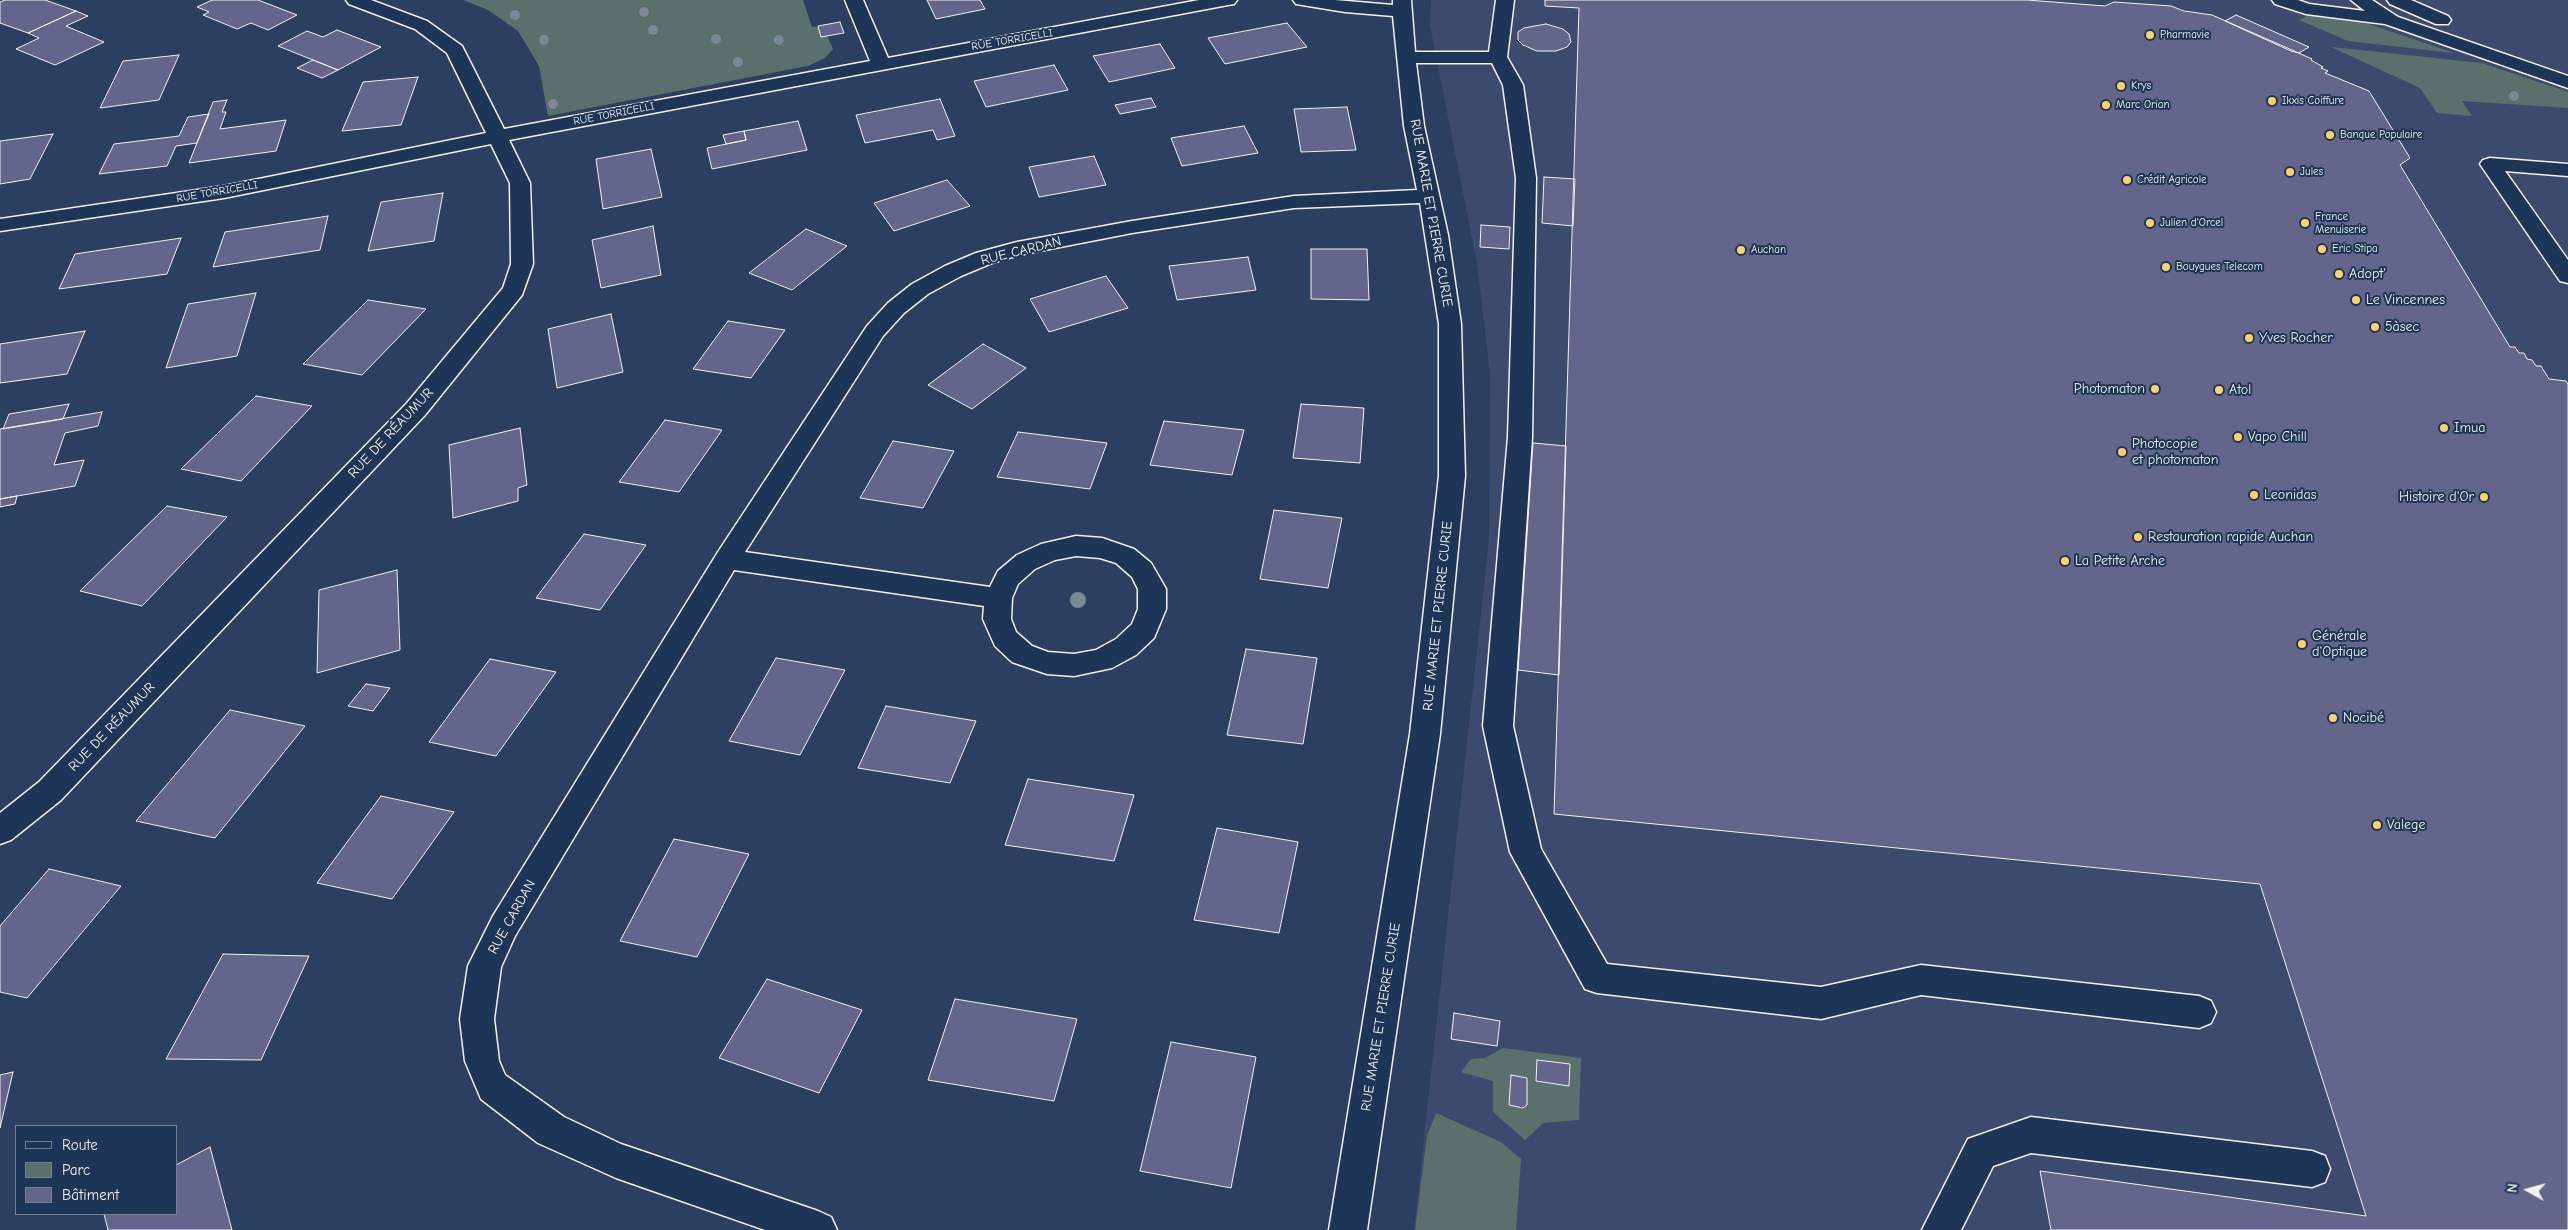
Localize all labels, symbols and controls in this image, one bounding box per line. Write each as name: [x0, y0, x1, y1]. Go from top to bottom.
street label: RUE TORRICELLI: [970, 26, 1054, 54]
place label: Pharmavie: [2160, 28, 2209, 42]
marker: Pharmavie: [2144, 29, 2156, 41]
place label: Krys: [2131, 79, 2151, 93]
marker: Krys: [2115, 80, 2127, 92]
place label: Ikxis Coiffure: [2282, 94, 2344, 108]
marker: Ikxis Coiffure: [2266, 95, 2278, 107]
place label: Marc Orian: [2116, 98, 2170, 112]
marker: Marc Orian: [2100, 99, 2112, 111]
street label: RUE TORRICELLI: [572, 100, 656, 128]
street label: RUE MARIE ET PIERRE CURIE: [1406, 118, 1456, 308]
place label: Banque Populaire: [2340, 128, 2422, 142]
marker: Banque Populaire: [2324, 129, 2336, 141]
place label: Jules: [2300, 165, 2323, 179]
marker: Jules: [2284, 166, 2296, 178]
place label: Crédit Agricole: [2137, 173, 2207, 187]
marker: Crédit Agricole: [2121, 174, 2133, 186]
street label: RUE TORRICELLI: [175, 178, 259, 206]
place label: France Menuiserie: [2315, 210, 2366, 236]
place label: Julien d'Orcel: [2160, 216, 2223, 230]
marker: Julien d'Orcel: [2144, 217, 2156, 229]
marker: France Menuiserie: [2299, 217, 2311, 229]
street label: RUE CARDAN: [979, 233, 1063, 269]
place label: Eric Stipa: [2332, 242, 2378, 256]
place label: Auchan: [1751, 243, 1786, 257]
marker: Eric Stipa: [2316, 243, 2328, 255]
marker: Auchan: [1735, 244, 1747, 256]
place label: Bouygues Telecom: [2176, 260, 2263, 274]
marker: Bouygues Telecom: [2160, 261, 2172, 273]
place label: Adopt': [2349, 266, 2386, 282]
marker: Adopt': [2333, 268, 2345, 280]
place label: Le Vincennes: [2366, 292, 2445, 308]
marker: Le Vincennes: [2350, 294, 2362, 306]
place label: 5àsec: [2385, 319, 2419, 335]
marker: 5àsec: [2369, 321, 2381, 333]
place label: Yves Rocher: [2259, 330, 2333, 346]
marker: Yves Rocher: [2243, 332, 2255, 344]
place label: Photomaton: [2074, 381, 2145, 397]
place label: Atol: [2229, 382, 2251, 398]
marker: Photomaton: [2149, 383, 2161, 395]
street label: RUE DE RÉAUMUR: [345, 384, 437, 482]
marker: Atol: [2213, 384, 2225, 396]
place label: Imua: [2454, 420, 2485, 436]
marker: Imua: [2438, 422, 2450, 434]
place label: Vapo Chill: [2248, 429, 2307, 445]
marker: Vapo Chill: [2232, 431, 2244, 443]
place label: Photocopie et photomaton: [2132, 436, 2218, 468]
marker: Photocopie et photomaton: [2116, 446, 2128, 458]
place label: Leonidas: [2264, 487, 2317, 503]
marker: Leonidas: [2248, 489, 2260, 501]
place label: Histoire d'Or: [2399, 489, 2474, 505]
marker: Histoire d'Or: [2478, 491, 2490, 503]
street label: RUE MARIE ET PIERRE CURIE: [1420, 520, 1456, 712]
place label: Restauration rapide Auchan: [2148, 529, 2313, 545]
marker: Restauration rapide Auchan: [2132, 531, 2144, 543]
place label: La Petite Arche: [2075, 553, 2165, 569]
marker: La Petite Arche: [2059, 555, 2071, 567]
place label: Générale d'Optique: [2312, 628, 2367, 660]
marker: Générale d'Optique: [2296, 638, 2308, 650]
street label: RUE DE RÉAUMUR: [65, 679, 159, 775]
place label: Nocibé: [2343, 710, 2384, 726]
marker: Nocibé: [2327, 712, 2339, 724]
place label: Valege: [2387, 817, 2425, 833]
marker: Valege: [2371, 819, 2383, 831]
street label: RUE CARDAN: [485, 877, 539, 957]
street label: RUE MARIE ET PIERRE CURIE: [1358, 922, 1404, 1112]
legend: [15, 1125, 178, 1215]
text: Route: [62, 1136, 98, 1154]
text: Parc: [62, 1161, 90, 1179]
north arrow: [2503, 1165, 2553, 1215]
text: N: [2504, 1183, 2522, 1194]
text: Bâtiment: [62, 1186, 119, 1204]

